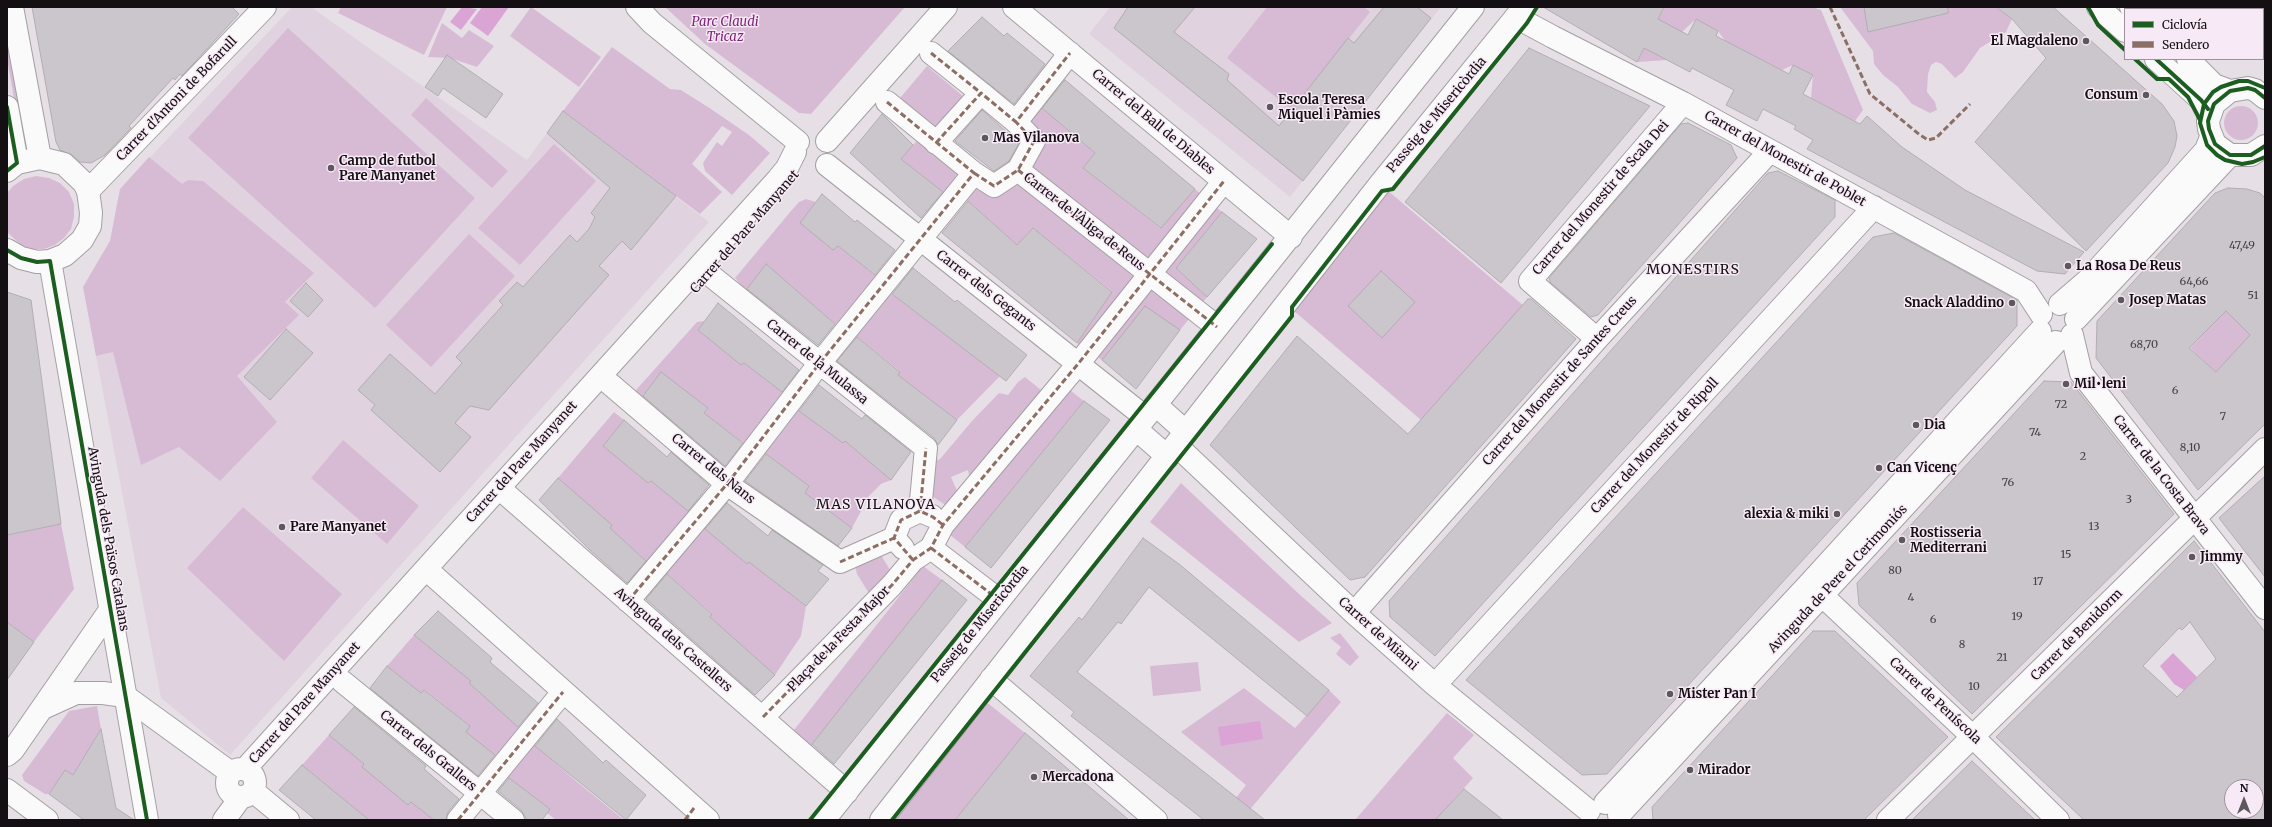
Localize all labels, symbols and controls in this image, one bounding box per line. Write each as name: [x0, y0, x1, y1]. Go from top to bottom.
legend: [2124, 8, 2264, 60]
park label: Parc Claudi Tricaz: [691, 14, 759, 45]
text: Ciclovía: [2162, 17, 2207, 32]
place label: El Magdaleno: [1991, 33, 2078, 49]
street label: Carrer d'Antoni de Bofarull: [114, 34, 240, 164]
marker: El Magdaleno: [2081, 36, 2091, 46]
text: Sendero: [2162, 37, 2209, 52]
street label: Passeig de Misericòrdia: [1384, 54, 1490, 176]
street label: Carrer del Ball de Diables: [1088, 66, 1218, 178]
place label: Consum: [2085, 87, 2138, 103]
marker: Consum: [2141, 90, 2151, 100]
place label: Escola Teresa Miquel i Pàmies: [1278, 92, 1380, 123]
marker: Escola Teresa Miquel i Pàmies: [1265, 102, 1275, 112]
street label: Carrer del Monestir de Poblet: [1702, 108, 1868, 210]
street label: Carrer del Monestir de Scala Dei: [1530, 118, 1672, 278]
place label: Mas Vilanova: [993, 130, 1079, 146]
marker: Mas Vilanova: [980, 133, 990, 143]
place label: Camp de futbol Pare Manyanet: [339, 153, 436, 184]
marker: Camp de futbol Pare Manyanet: [326, 163, 336, 173]
street label: Carrer del Pare Manyanet: [687, 167, 803, 297]
street label: Carrer de l'Àliga de Reus: [1020, 170, 1148, 274]
house number: 47,49: [2229, 239, 2255, 253]
street label: Carrer dels Gegants: [933, 247, 1039, 335]
place label: La Rosa De Reus: [2076, 258, 2181, 274]
marker: La Rosa De Reus: [2063, 261, 2073, 271]
district label: MONESTIRS: [1646, 262, 1740, 278]
house number: 64,66: [2179, 275, 2209, 289]
house number: 51: [2248, 289, 2258, 303]
place label: Josep Matas: [2129, 292, 2206, 308]
street label: Carrer del Monestir de Santes Creus: [1480, 293, 1640, 469]
place label: Snack Aladdino: [1904, 295, 2004, 311]
marker: Josep Matas: [2116, 295, 2126, 305]
marker: Snack Aladdino: [2007, 298, 2017, 308]
street label: Carrer de la Mulassa: [763, 316, 871, 408]
house number: 68,70: [2130, 338, 2158, 352]
street label: Carrer del Monestir de Ripoll: [1588, 375, 1722, 517]
place label: Mil•leni: [2074, 376, 2126, 392]
marker: Mil•leni: [2061, 379, 2071, 389]
house number: 6: [2172, 384, 2178, 398]
street label: Carrer del Pare Manyanet: [463, 398, 581, 526]
house number: 72: [2055, 398, 2067, 412]
house number: 7: [2220, 410, 2226, 424]
street label: Carrer de la Costa Brava: [2109, 412, 2213, 538]
place label: Dia: [1924, 417, 1946, 433]
marker: Dia: [1911, 420, 1921, 430]
house number: 74: [2029, 426, 2041, 440]
street label: Carrer dels Nans: [668, 431, 758, 507]
house number: 8,10: [2180, 441, 2200, 455]
street label: Avinguda dels Països Catalans: [84, 446, 132, 632]
house number: 2: [2080, 450, 2086, 464]
place label: Can Vicenç: [1887, 460, 1957, 476]
marker: Can Vicenç: [1874, 463, 1884, 473]
house number: 76: [2002, 476, 2014, 490]
house number: 3: [2126, 493, 2132, 507]
district label: MAS VILANOVA: [816, 497, 936, 513]
street label: Avinguda de Pere el Cerimoniós: [1765, 502, 1911, 656]
place label: alexia & miki: [1744, 506, 1829, 522]
marker: alexia & miki: [1832, 509, 1842, 519]
place label: Pare Manyanet: [290, 519, 387, 535]
house number: 13: [2089, 520, 2099, 534]
marker: Pare Manyanet: [277, 522, 287, 532]
place label: Rostisseria Mediterrani: [1910, 525, 1987, 556]
marker: Rostisseria Mediterrani: [1897, 535, 1907, 545]
house number: 15: [2060, 548, 2072, 562]
place label: Jimmy: [2200, 549, 2243, 565]
marker: Jimmy: [2187, 552, 2197, 562]
street label: Passeig de Misericòrdia: [928, 562, 1032, 686]
house number: 80: [1888, 564, 1902, 578]
house number: 17: [2033, 575, 2043, 589]
street label: Plaça de la Festa Major: [785, 583, 893, 695]
street label: Avinguda dels Castellers: [611, 585, 735, 695]
street label: Carrer de Benidorm: [2028, 586, 2126, 684]
house number: 4: [1908, 591, 1914, 605]
street label: Carrer de Miami: [1335, 594, 1421, 674]
house number: 19: [2011, 610, 2023, 624]
house number: 6: [1930, 613, 1936, 627]
house number: 8: [1959, 638, 1965, 652]
street label: Carrer del Pare Manyanet: [246, 639, 364, 767]
house number: 21: [1996, 651, 2008, 665]
street label: Carrer de Peníscola: [1886, 655, 1984, 747]
house number: 10: [1968, 680, 1980, 694]
place label: Mister Pan I: [1678, 686, 1756, 702]
marker: Mister Pan I: [1665, 689, 1675, 699]
street label: Carrer dels Grallers: [377, 707, 479, 795]
place label: Mirador: [1698, 762, 1751, 778]
marker: Mirador: [1685, 765, 1695, 775]
place label: Mercadona: [1042, 769, 1114, 785]
marker: Mercadona: [1029, 772, 1039, 782]
north arrow: [2224, 779, 2264, 819]
text: N: [2240, 781, 2248, 795]

